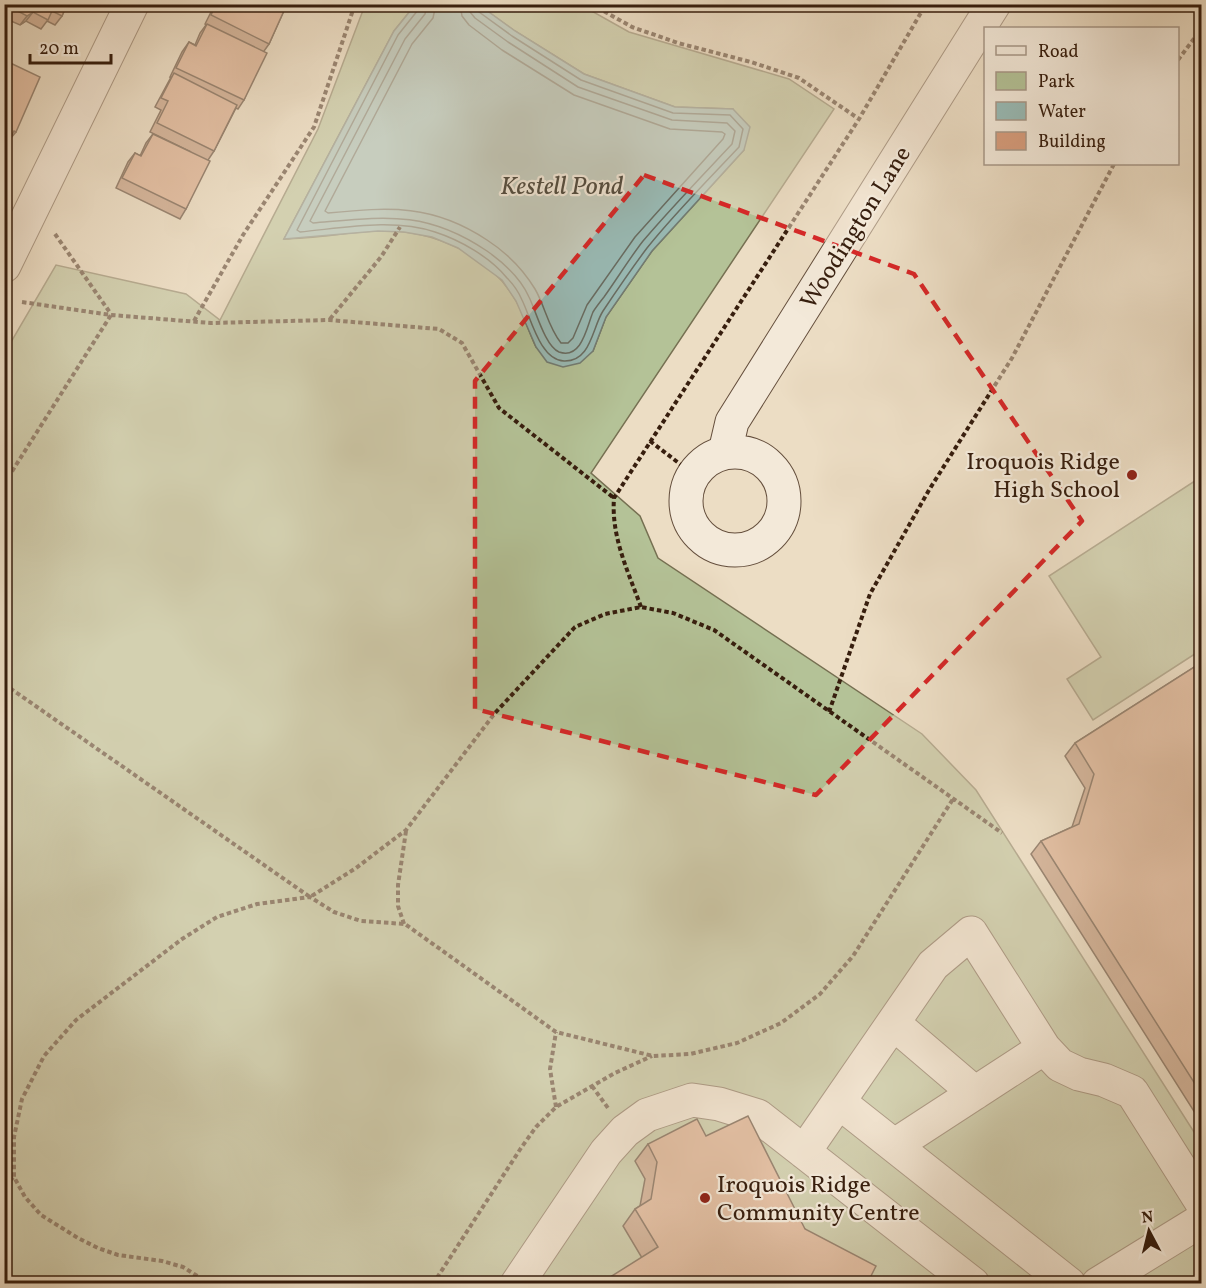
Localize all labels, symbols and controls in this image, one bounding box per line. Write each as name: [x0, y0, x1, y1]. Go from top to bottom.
scale bar: [30, 27, 111, 65]
legend: [984, 27, 1179, 165]
text: 20 m: [39, 37, 79, 62]
text: Road: [1038, 40, 1079, 65]
text: Park: [1038, 70, 1075, 95]
text: Water: [1038, 100, 1086, 125]
text: Building: [1038, 130, 1106, 155]
street label: Woodington Lane: [793, 140, 920, 316]
water label: Kestell Pond: [500, 169, 624, 205]
place label: Iroquois Ridge High School: [966, 446, 1120, 508]
marker: Iroquois Ridge High School: [1125, 468, 1139, 482]
place label: Iroquois Ridge Community Centre: [717, 1169, 920, 1231]
marker: Iroquois Ridge Community Centre: [698, 1191, 712, 1205]
north arrow: [1119, 1201, 1179, 1261]
text: N: [1140, 1206, 1155, 1230]

